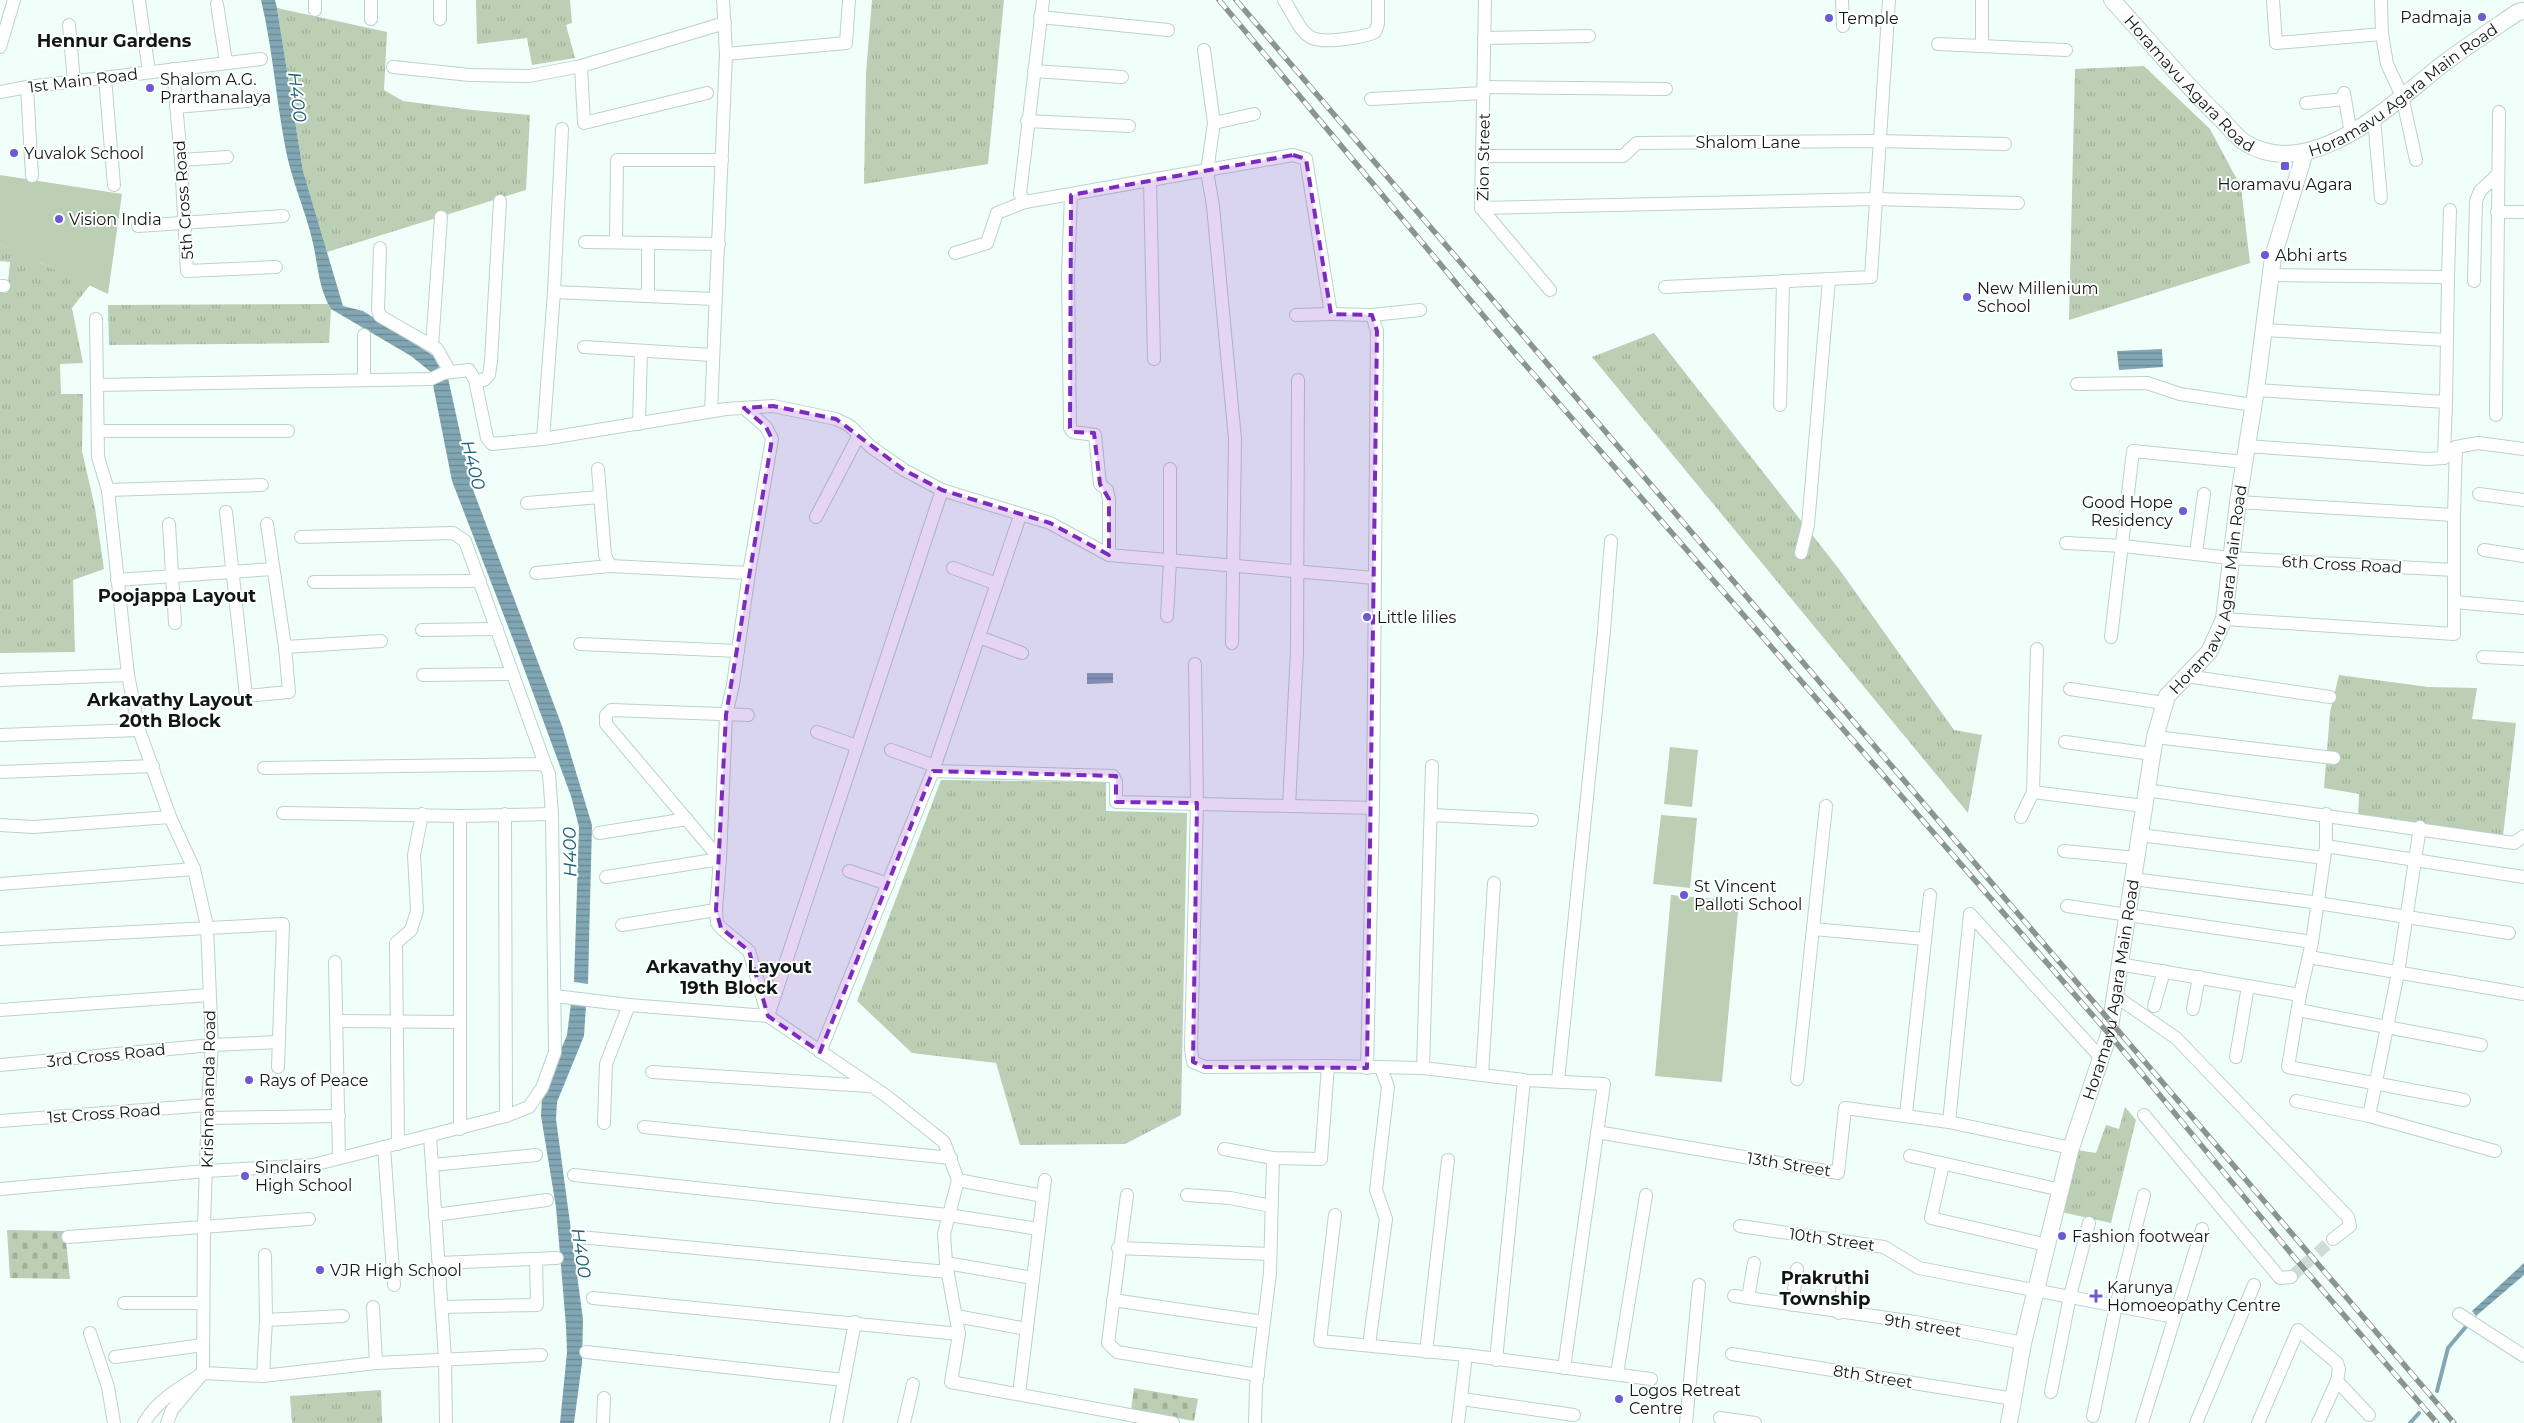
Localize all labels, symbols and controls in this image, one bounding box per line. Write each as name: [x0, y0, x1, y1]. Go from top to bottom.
place label: Padmaja: [2400, 8, 2472, 27]
place label: Temple: [1839, 9, 1899, 28]
street label: Horamavu Agara Road: [2120, 11, 2258, 156]
marker: Padmaja: [2476, 11, 2488, 23]
marker: Temple: [1823, 12, 1835, 24]
street label: Horamavu Agara Main Road: [2306, 20, 2501, 161]
district label: Hennur Gardens: [37, 30, 192, 52]
street label: 1st Main Road: [27, 64, 139, 97]
place label: Shalom A.G. Prarthanalaya: [160, 70, 271, 107]
water label: H400: [283, 71, 311, 123]
marker: Shalom A.G. Prarthanalaya: [144, 82, 156, 94]
street label: Zion Street: [1473, 112, 1494, 201]
street label: Shalom Lane: [1696, 133, 1800, 152]
street label: 5th Cross Road: [170, 140, 197, 260]
place label: Yuvalok School: [24, 144, 144, 163]
marker: Yuvalok School: [8, 147, 20, 159]
marker: Horamavu Agara: [2279, 160, 2291, 172]
place label: Horamavu Agara: [2217, 175, 2353, 194]
place label: Vision India: [69, 210, 162, 229]
marker: Vision India: [53, 213, 65, 225]
place label: Abhi arts: [2275, 246, 2347, 265]
marker: Abhi arts: [2259, 249, 2271, 261]
place label: New Millenium School: [1977, 279, 2098, 316]
marker: New Millenium School: [1961, 291, 1973, 303]
water label: H400: [456, 438, 490, 492]
street label: Horamavu Agara Main Road: [2165, 483, 2251, 698]
place label: Good Hope Residency: [2082, 493, 2173, 530]
marker: Good Hope Residency: [2177, 505, 2189, 517]
street label: 6th Cross Road: [2281, 552, 2403, 577]
district label: Poojappa Layout: [98, 585, 256, 607]
place label: Little lilies: [1377, 608, 1456, 627]
marker: Little lilies: [1361, 611, 1373, 623]
district label: Arkavathy Layout 20th Block: [86, 689, 253, 732]
water label: H400: [559, 827, 581, 877]
place label: St Vincent Palloti School: [1694, 877, 1802, 914]
street label: Horamavu Agara Main Road: [2079, 878, 2143, 1103]
marker: St Vincent Palloti School: [1678, 889, 1690, 901]
district label: Arkavathy Layout 19th Block: [645, 956, 812, 999]
street label: Krishnananda Road: [198, 1010, 219, 1168]
street label: 3rd Cross Road: [46, 1040, 166, 1071]
place label: Rays of Peace: [259, 1071, 369, 1090]
marker: Rays of Peace: [243, 1074, 255, 1086]
street label: 1st Cross Road: [47, 1100, 161, 1127]
street label: 13th Street: [1746, 1148, 1833, 1181]
place label: Sinclairs High School: [255, 1158, 352, 1195]
marker: Sinclairs High School: [239, 1170, 251, 1182]
street label: 10th Street: [1788, 1224, 1877, 1255]
water label: H400: [567, 1227, 595, 1280]
place label: Fashion footwear: [2072, 1227, 2210, 1246]
marker: Fashion footwear: [2056, 1230, 2068, 1242]
place label: VJR High School: [330, 1261, 462, 1280]
marker: VJR High School: [314, 1264, 326, 1276]
district label: Prakruthi Township: [1780, 1267, 1870, 1310]
place label: Karunya Homoeopathy Centre: [2107, 1278, 2281, 1315]
marker: Karunya Homoeopathy Centre: [2089, 1289, 2103, 1303]
street label: 9th street: [1883, 1310, 1963, 1341]
street label: 8th Street: [1832, 1361, 1914, 1392]
place label: Logos Retreat Centre: [1629, 1381, 1741, 1418]
marker: Logos Retreat Centre: [1613, 1393, 1625, 1405]

